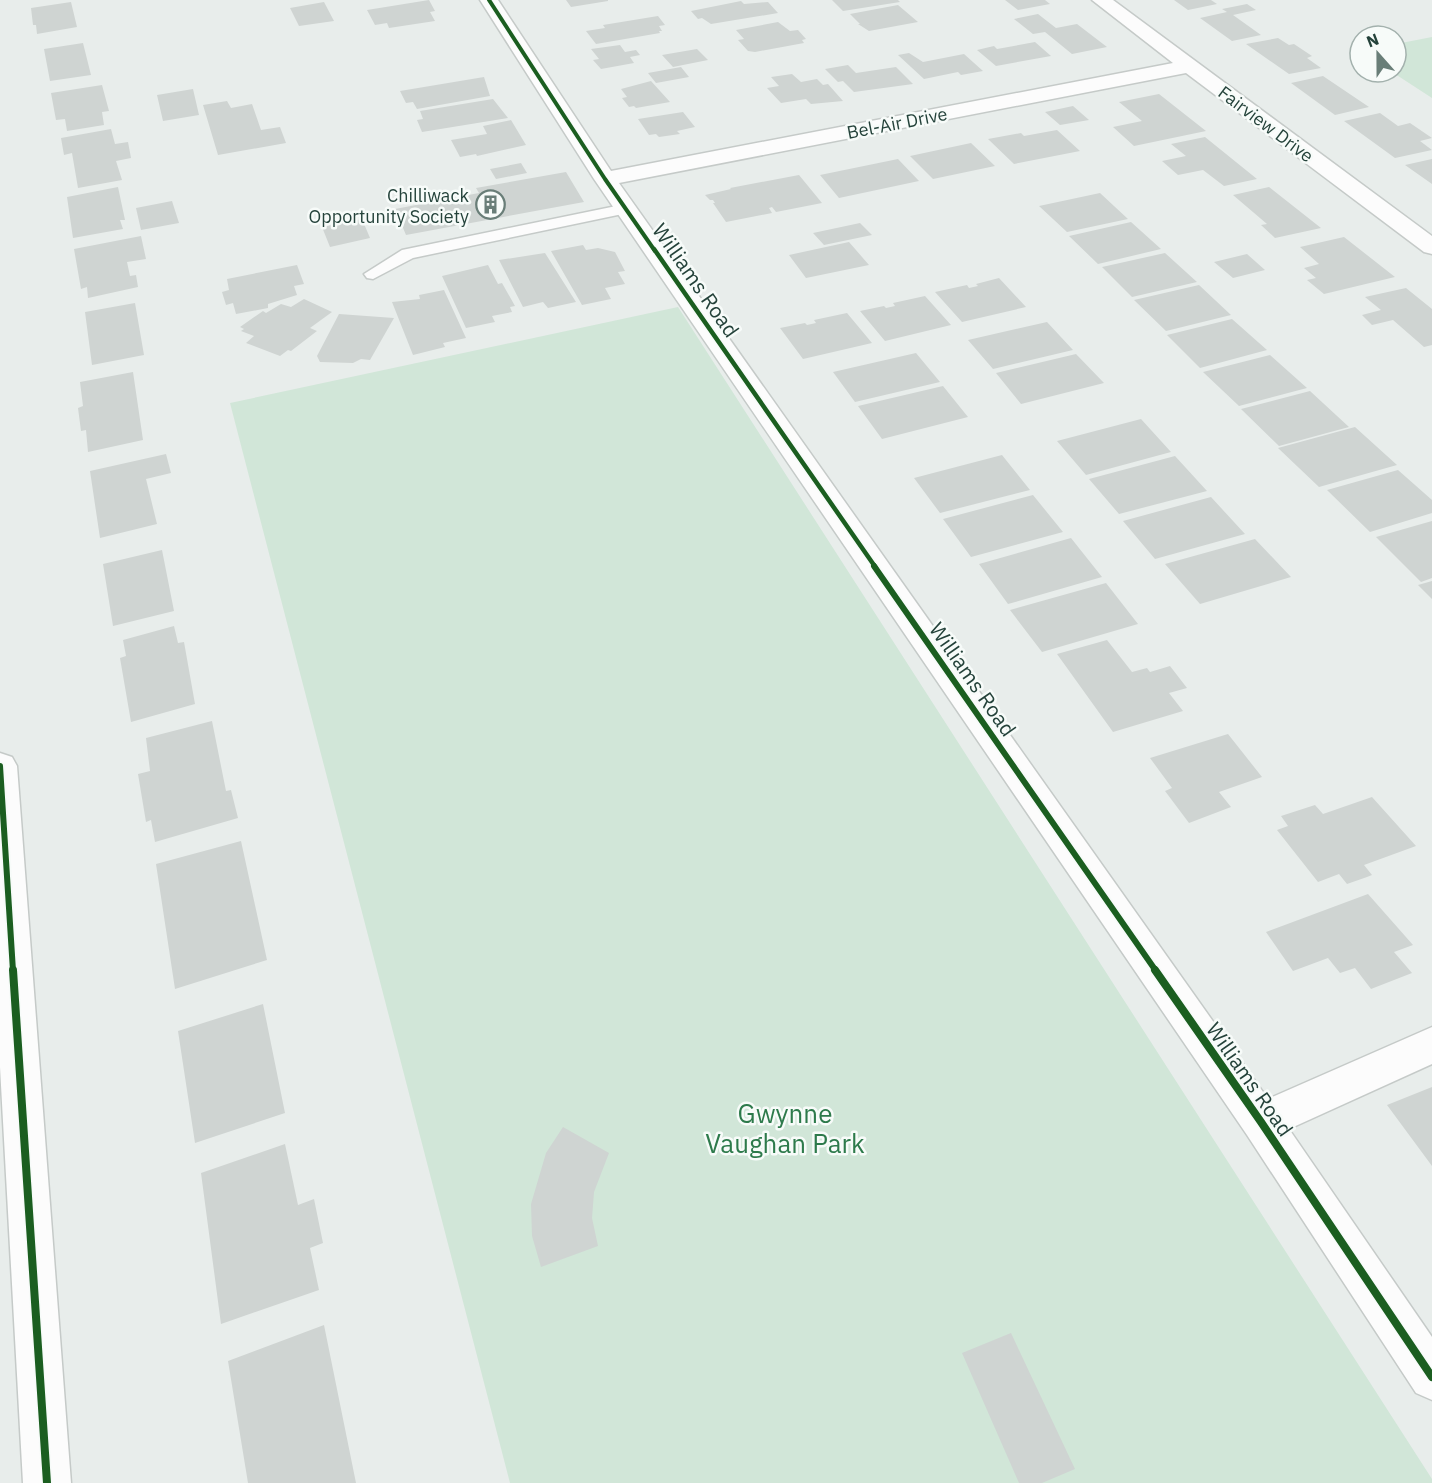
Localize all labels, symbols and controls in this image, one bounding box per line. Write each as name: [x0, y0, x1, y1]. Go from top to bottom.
north arrow: [1348, 24, 1408, 84]
text: N: [1364, 29, 1382, 51]
street label: Fairview Drive: [1214, 81, 1318, 167]
street label: Bel-Air Drive: [845, 102, 949, 144]
place label: Chilliwack Opportunity Society: [309, 184, 470, 228]
building icon: Chilliwack Opportunity Society: [474, 189, 506, 221]
street label: Williams Road: [646, 217, 746, 343]
street label: Williams Road: [923, 616, 1023, 742]
street label: Williams Road: [1200, 1016, 1300, 1142]
park label: Gwynne Vaughan Park: [705, 1096, 865, 1160]

